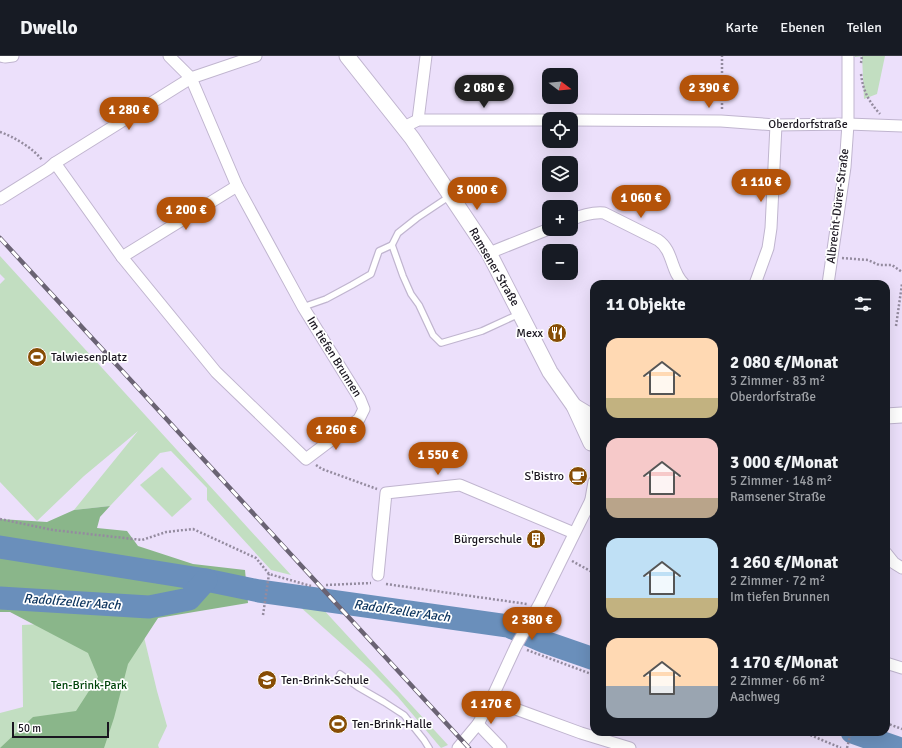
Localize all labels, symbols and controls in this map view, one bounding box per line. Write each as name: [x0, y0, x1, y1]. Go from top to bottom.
text: Dwello: [20, 16, 78, 40]
text: Karte: [726, 19, 758, 36]
text: Ebenen: [780, 19, 825, 36]
text: Teilen: [847, 19, 882, 36]
north arrow: [542, 68, 578, 104]
map controls: [542, 68, 578, 280]
pin: 2 080 €: [447, 75, 521, 109]
pin: 2 390 €: [672, 75, 746, 109]
text: 2 080 €: [464, 80, 504, 96]
text: 2 390 €: [689, 80, 729, 96]
pin: 1 280 €: [92, 97, 166, 131]
text: 1 280 €: [109, 102, 149, 118]
button: locate: [542, 112, 578, 148]
street label: Oberdorfstraße: [768, 117, 848, 132]
street label: Albrecht-Dürer-Straße: [823, 148, 853, 264]
button: layers: [542, 156, 578, 192]
pin: 1 110 €: [724, 169, 798, 203]
text: 1 110 €: [741, 174, 781, 190]
pin: 3 000 €: [440, 177, 514, 211]
text: 3 000 €: [457, 182, 497, 198]
pin: 1 060 €: [604, 185, 678, 219]
text: 1 060 €: [621, 190, 661, 206]
pin: 1 200 €: [149, 197, 223, 231]
button: +: [542, 200, 578, 236]
text: 1 200 €: [166, 202, 206, 218]
street label: Ramsener Straße: [465, 225, 523, 309]
button: −: [542, 244, 578, 280]
icon: filters: [852, 293, 874, 315]
text: 11 Objekte: [606, 294, 686, 315]
street label: Im tiefen Brunnen: [303, 314, 365, 400]
restaurant icon: Mexx: [546, 322, 568, 344]
place label: Mexx: [516, 326, 543, 341]
sports icon: Talwiesenplatz: [26, 346, 48, 368]
place label: Talwiesenplatz: [51, 350, 127, 365]
text: 2 080 €/Monat: [730, 352, 838, 373]
icon: home: [638, 354, 686, 402]
text: 3 Zimmer · 83 m²: [730, 373, 825, 389]
text: Oberdorfstraße: [730, 389, 816, 405]
pin: 1 260 €: [299, 417, 373, 451]
text: 1 260 €: [316, 422, 356, 438]
pin: 1 550 €: [401, 442, 475, 476]
text: 1 550 €: [418, 447, 458, 463]
text: 3 000 €/Monat: [730, 452, 838, 473]
icon: home: [638, 454, 686, 502]
cafe icon: S'Bistro: [567, 465, 589, 487]
place label: S'Bistro: [524, 469, 564, 484]
text: 5 Zimmer · 148 m²: [730, 473, 832, 489]
text: Ramsener Straße: [730, 489, 826, 505]
building icon: Bürgerschule: [525, 528, 547, 550]
place label: Bürgerschule: [454, 532, 522, 547]
text: 1 260 €/Monat: [730, 552, 838, 573]
icon: home: [638, 554, 686, 602]
text: 2 Zimmer · 72 m²: [730, 573, 825, 589]
text: Im tiefen Brunnen: [730, 589, 830, 605]
water label: Radolfzeller Aach: [23, 591, 122, 613]
water label: Radolfzeller Aach: [353, 596, 452, 626]
pin: 2 380 €: [495, 607, 569, 641]
text: 2 380 €: [512, 612, 552, 628]
text: 1 170 €/Monat: [730, 652, 838, 673]
icon: home: [638, 654, 686, 702]
school or university icon: Ten-Brink-Schule: [256, 669, 278, 691]
place label: Ten-Brink-Schule: [281, 673, 369, 688]
text: 2 Zimmer · 66 m²: [730, 673, 825, 689]
park label: Ten-Brink-Park: [51, 678, 127, 693]
text: Aachweg: [730, 689, 780, 705]
pin: 1 170 €: [454, 691, 528, 725]
text: 1 170 €: [471, 696, 511, 712]
sports icon: Ten-Brink-Halle: [327, 713, 349, 735]
place label: Ten-Brink-Halle: [352, 717, 432, 732]
scale bar: [12, 720, 109, 739]
text: 50 m: [18, 722, 41, 735]

